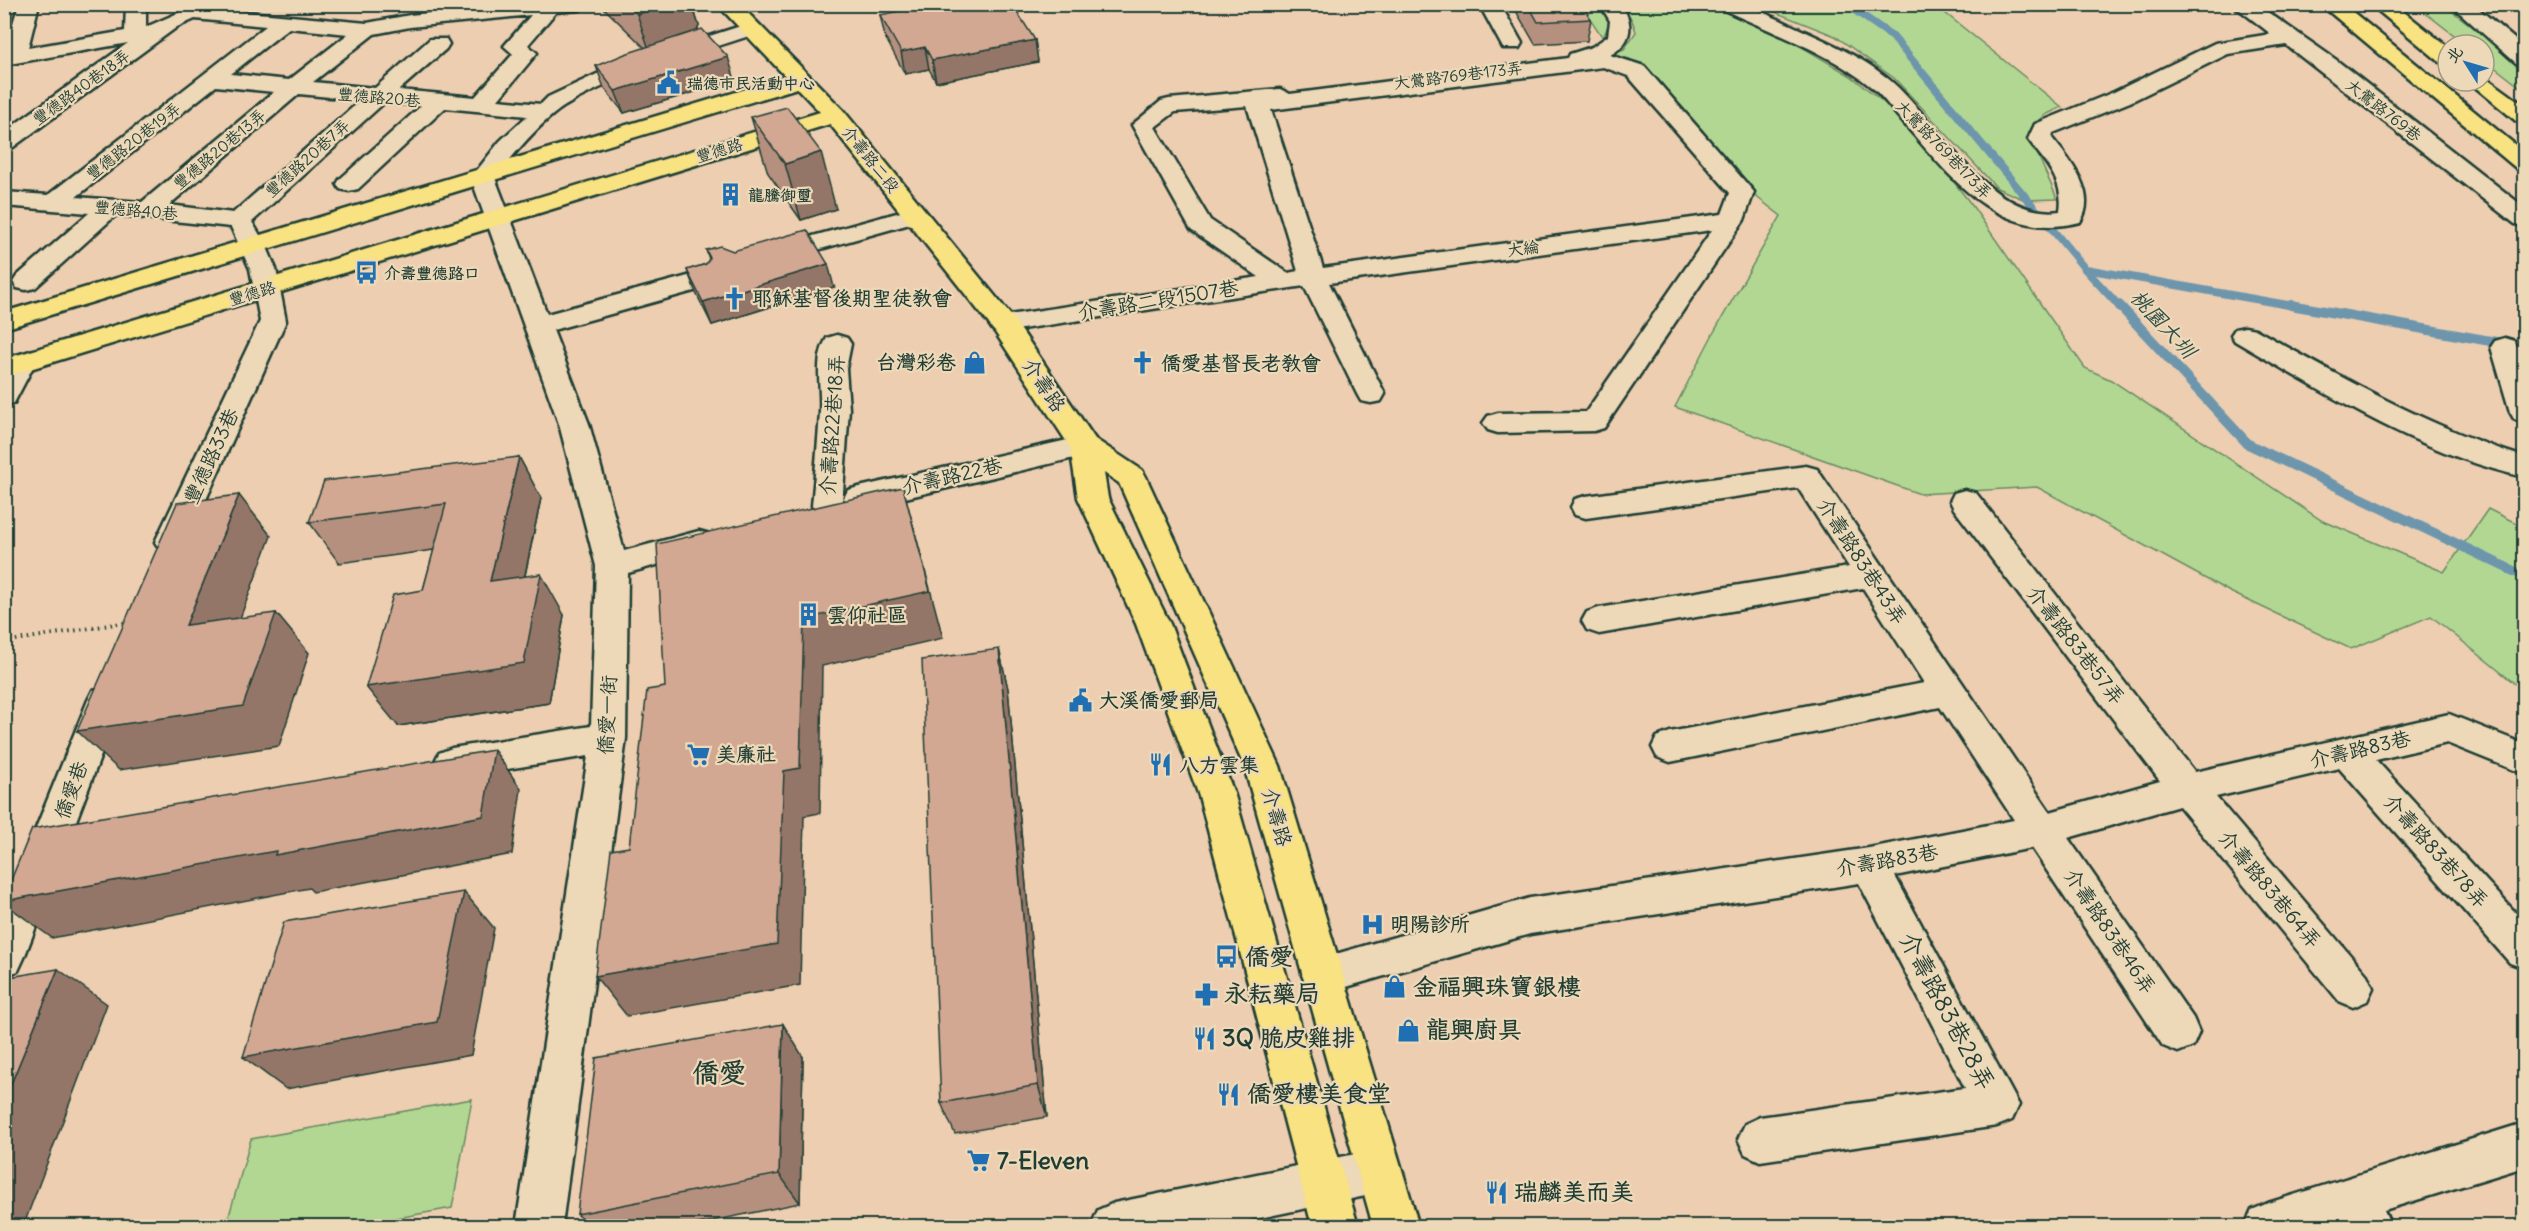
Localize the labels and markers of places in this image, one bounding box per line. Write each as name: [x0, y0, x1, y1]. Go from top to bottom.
public building icon: 瑞德市民活動中心: [656, 70, 682, 96]
place label: 瑞德市民活動中心: [687, 73, 815, 93]
building icon: 龍騰御璽: [717, 182, 743, 208]
place label: 龍騰御璽: [748, 185, 812, 205]
bus stop icon: 介壽豐德路口: [353, 260, 379, 286]
place label: 介壽豐德路口: [384, 263, 480, 283]
church icon: 耶穌基督後期聖徒教會: [721, 285, 747, 311]
place label: 耶穌基督後期聖徒教會: [752, 285, 952, 310]
place label: 台灣彩卷: [876, 349, 956, 374]
shop icon: 台灣彩卷: [961, 349, 987, 375]
church icon: 僑愛基督長老教會: [1130, 350, 1156, 376]
place label: 僑愛基督長老教會: [1161, 350, 1321, 375]
building icon: 雲仰社區: [796, 602, 822, 628]
place label: 雲仰社區: [827, 602, 907, 627]
public building icon: 大溪僑愛郵局: [1068, 687, 1094, 713]
place label: 大溪僑愛郵局: [1099, 687, 1219, 712]
supermarket icon: 美廉社: [685, 741, 711, 767]
place label: 美廉社: [716, 741, 776, 766]
restaurant icon: 八方雲集: [1148, 752, 1174, 778]
place label: 八方雲集: [1179, 752, 1259, 777]
hospital icon: 明陽診所: [1359, 911, 1385, 937]
place label: 明陽診所: [1390, 911, 1470, 936]
place label: 僑愛: [1245, 941, 1293, 971]
bus stop icon: 僑愛: [1214, 944, 1240, 970]
place label: 金福興珠寶銀樓: [1413, 971, 1581, 1001]
shop icon: 金福興珠寶銀樓: [1382, 974, 1408, 1000]
place label: 永耘藥局: [1224, 978, 1320, 1008]
pharmacy icon: 永耘藥局: [1193, 981, 1219, 1007]
place label: 龍興廚具: [1426, 1014, 1522, 1044]
shop icon: 龍興廚具: [1395, 1017, 1421, 1043]
place label: 3Q 脆皮雞排: [1222, 1022, 1355, 1052]
restaurant icon: 3Q 脆皮雞排: [1191, 1025, 1217, 1051]
place label: 僑愛樓美食堂: [1247, 1078, 1391, 1108]
restaurant icon: 僑愛樓美食堂: [1216, 1081, 1242, 1107]
place label: 7-Eleven: [997, 1145, 1089, 1175]
supermarket icon: 7-Eleven: [966, 1148, 992, 1174]
place label: 瑞麟美而美: [1514, 1176, 1634, 1206]
restaurant icon: 瑞麟美而美: [1483, 1179, 1509, 1205]

